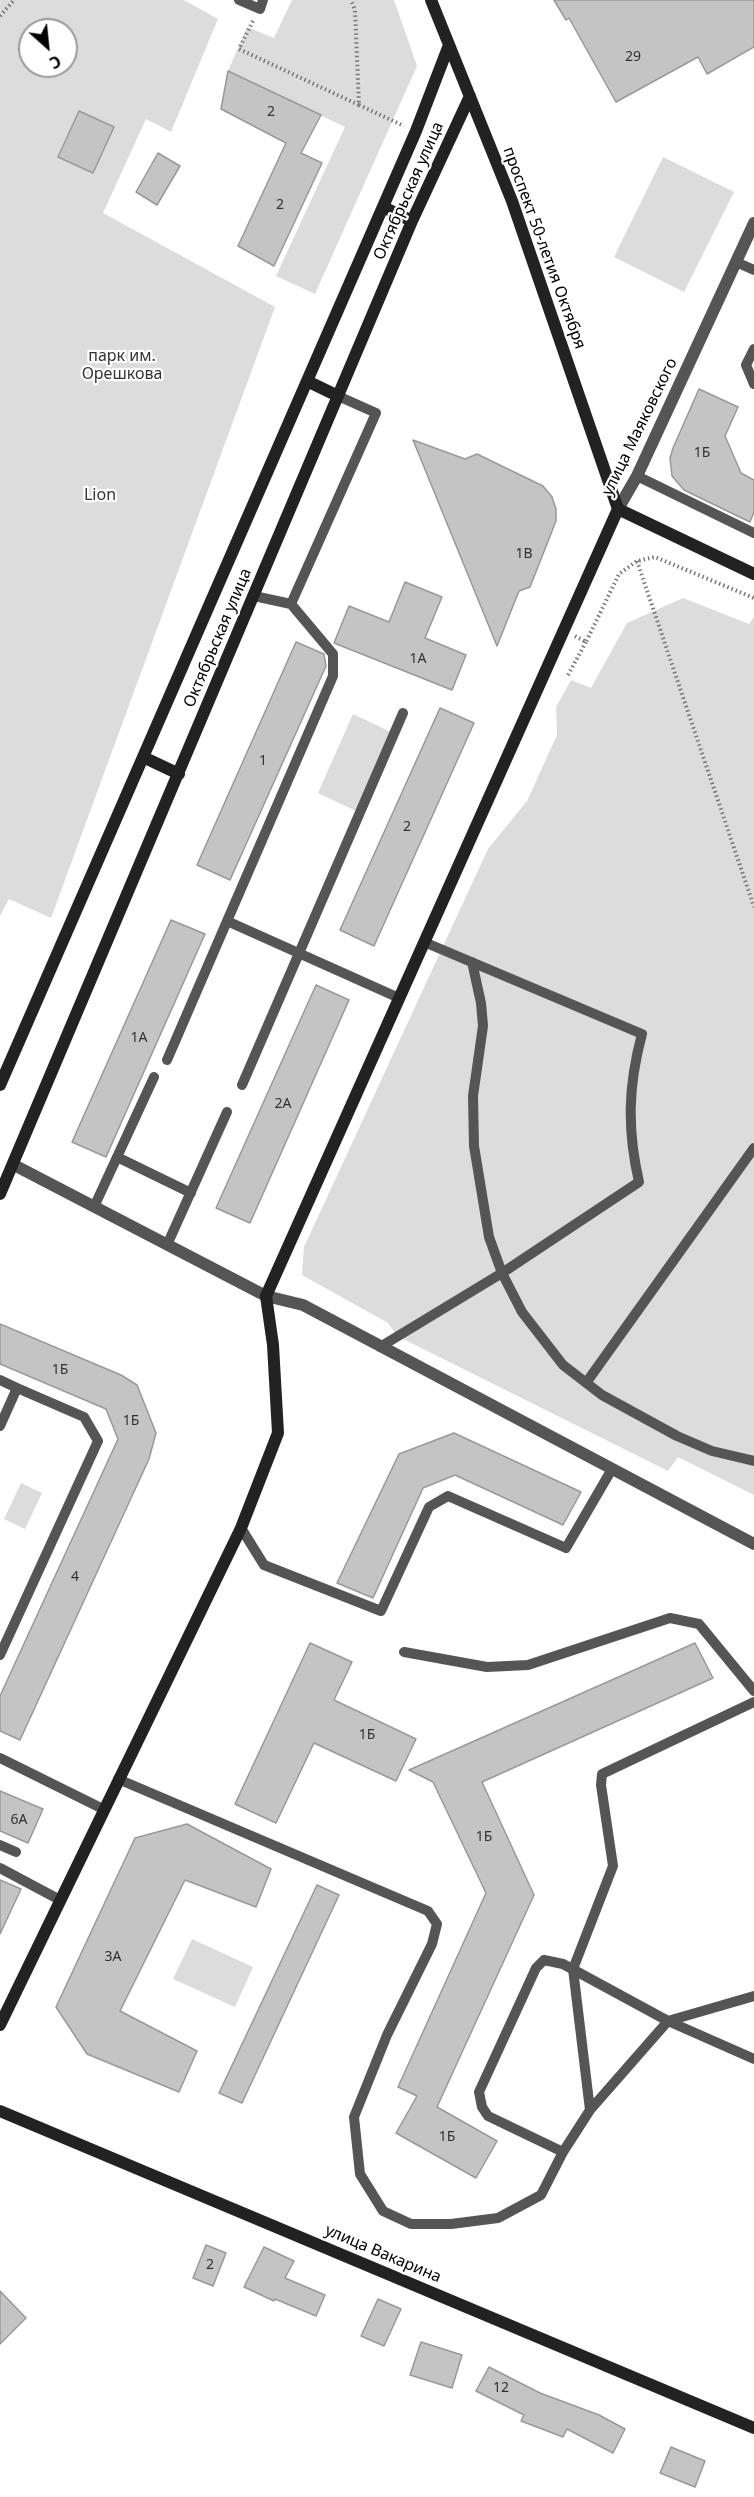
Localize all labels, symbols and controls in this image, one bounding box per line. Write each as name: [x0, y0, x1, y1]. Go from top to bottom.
north arrow: [18, 18, 78, 78]
house number: 29: [625, 49, 641, 65]
text: С: [46, 50, 65, 74]
house number: 2: [267, 104, 275, 120]
street label: Октябрьская улица: [370, 119, 448, 263]
street label: проспект 50-летия Октября: [498, 144, 590, 352]
house number: 2: [276, 197, 284, 213]
park label: парк им. Орешкова: [82, 346, 162, 384]
street label: улица Маяковского: [598, 355, 682, 499]
house number: 1Б: [694, 445, 710, 461]
park label: Lion: [84, 485, 116, 505]
house number: 1В: [515, 546, 533, 562]
street label: Октябрьская улица: [180, 566, 256, 710]
house number: 1А: [410, 651, 426, 667]
house number: 1: [259, 753, 267, 769]
house number: 2: [403, 819, 411, 835]
house number: 1А: [131, 1030, 147, 1046]
house number: 2А: [275, 1096, 291, 1112]
house number: 1Б: [52, 1362, 68, 1378]
house number: 1Б: [123, 1413, 139, 1429]
house number: 4: [71, 1569, 79, 1585]
house number: 1Б: [359, 1727, 375, 1743]
house number: 6А: [11, 1812, 27, 1828]
house number: 1Б: [476, 1829, 492, 1845]
house number: 3А: [105, 1949, 121, 1965]
house number: 1Б: [439, 2129, 455, 2145]
street label: улица Вакарина: [322, 2221, 444, 2287]
house number: 2: [206, 2257, 214, 2273]
house number: 12: [493, 2380, 509, 2396]

